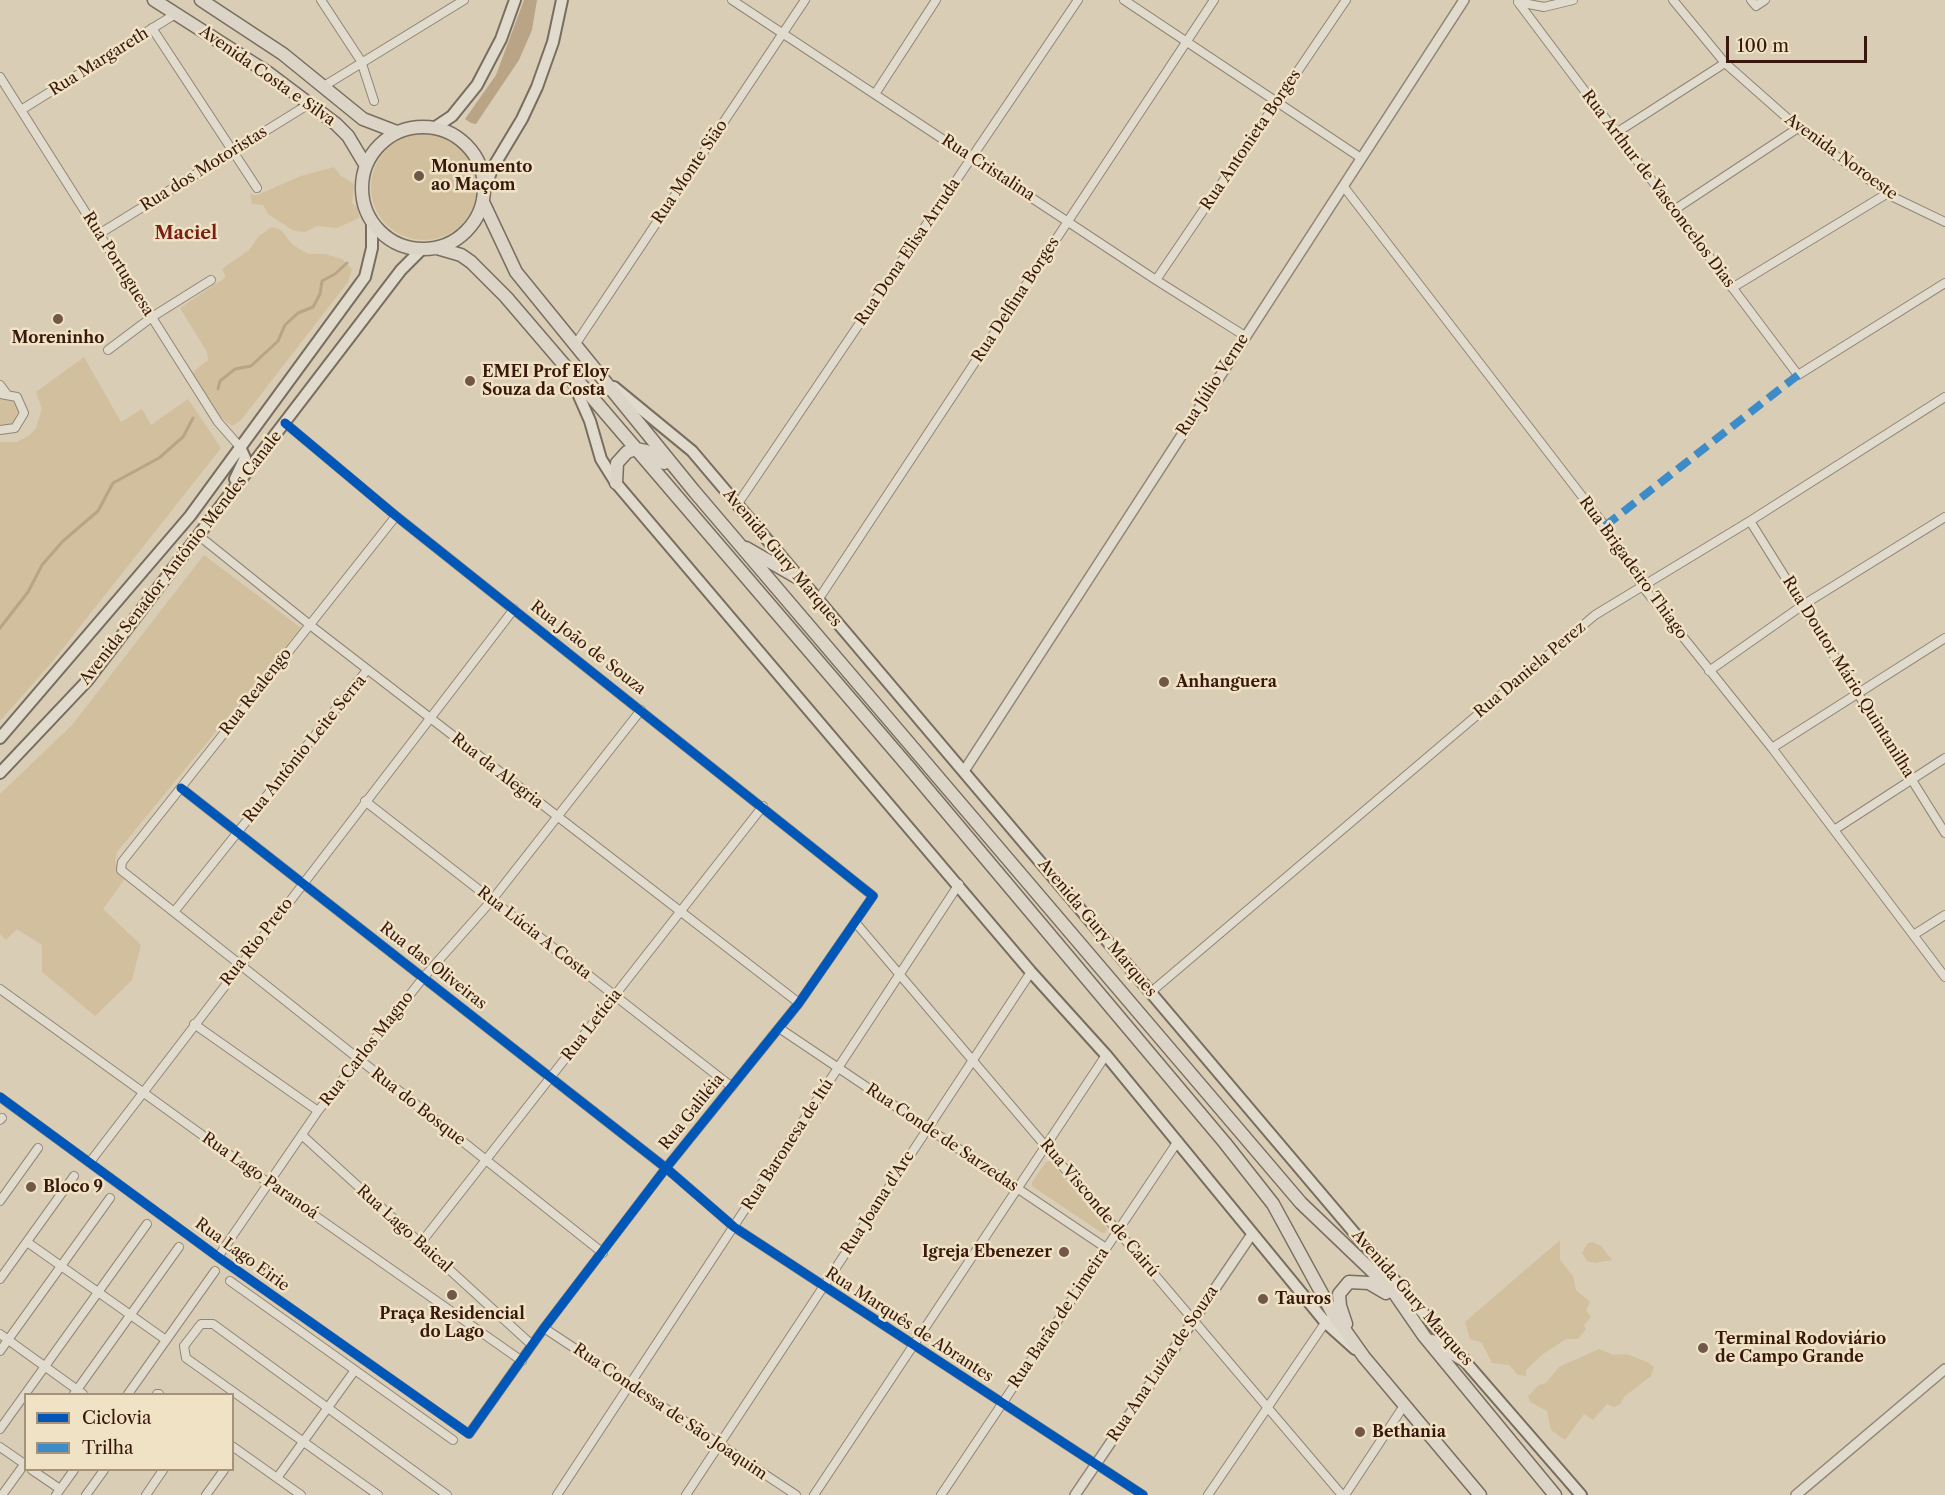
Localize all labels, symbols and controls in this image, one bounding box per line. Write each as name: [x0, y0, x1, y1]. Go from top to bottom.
street label: Avenida Costa e Silva: [195, 22, 339, 130]
street label: Rua Margareth: [46, 24, 152, 100]
scale bar: [1729, 24, 1870, 62]
text: 100 m: [1737, 35, 1789, 57]
street label: Rua Antonieta Borges: [1197, 66, 1305, 214]
street label: Rua Arthur de Vasconcelos Dias: [1577, 86, 1739, 292]
street label: Avenida Noroeste: [1781, 110, 1901, 204]
street label: Rua Monte Sião: [648, 116, 732, 228]
street label: Rua dos Motoristas: [137, 122, 271, 216]
street label: Rua Cristalina: [938, 131, 1038, 205]
place label: Monumento ao Maçom: [431, 157, 532, 195]
marker: Monumento ao Maçom: [412, 169, 426, 183]
street label: Rua Dona Elisa Arruda: [852, 175, 964, 329]
street label: Rua Portuguesa: [78, 208, 158, 320]
district label: Maciel: [155, 223, 217, 245]
street label: Rua Delfina Borges: [968, 234, 1064, 366]
marker: Moreninho: [51, 312, 65, 326]
place label: Moreninho: [12, 328, 104, 348]
street label: Rua Júlio Verne: [1173, 330, 1253, 440]
place label: EMEI Prof Eloy Souza da Costa: [482, 362, 609, 400]
marker: EMEI Prof Eloy Souza da Costa: [463, 374, 477, 388]
street label: Avenida Senador Antônio Mendes Canale: [76, 427, 286, 689]
street label: Avenida Gury Marques: [719, 485, 845, 631]
street label: Rua Brigadeiro Thiago: [1575, 493, 1691, 643]
street label: Rua Doutor Mário Quintanilha: [1778, 573, 1918, 781]
street label: Rua João de Souza: [527, 597, 649, 699]
street label: Rua Daniela Perez: [1470, 618, 1590, 722]
street label: Rua Realengo: [216, 645, 296, 739]
street label: Rua Antônio Leite Serra: [240, 671, 370, 827]
place label: Anhanguera: [1176, 672, 1277, 692]
marker: Anhanguera: [1157, 675, 1171, 689]
street label: Rua da Alegria: [447, 729, 547, 813]
street label: Avenida Gury Marques: [1034, 855, 1160, 1001]
street label: Rua Lúcia A Costa: [473, 882, 595, 984]
street label: Rua Rio Preto: [217, 894, 297, 990]
street label: Rua das Oliveiras: [376, 918, 490, 1014]
street label: Rua Letícia: [558, 985, 626, 1065]
street label: Rua Carlos Magno: [316, 988, 418, 1110]
street label: Rua do Bosque: [367, 1064, 469, 1150]
street label: Rua Galiléia: [656, 1070, 728, 1154]
street label: Rua Baronesa de Itú: [738, 1076, 838, 1214]
street label: Rua Conde de Sarzedas: [862, 1080, 1022, 1196]
street label: Rua Lago Paranoá: [198, 1129, 322, 1223]
street label: Rua Visconde de Cairú: [1036, 1135, 1162, 1281]
street label: Rua Joana d'Arc: [837, 1148, 919, 1258]
place label: Bloco 9: [43, 1177, 103, 1197]
marker: Bloco 9: [24, 1180, 38, 1194]
street label: Rua Lago Baical: [352, 1181, 456, 1277]
street label: Rua Lago Eirie: [191, 1214, 293, 1296]
street label: Avenida Gury Marques: [1348, 1226, 1476, 1370]
place label: Igreja Ebenezer: [922, 1242, 1052, 1262]
street label: Rua Barão de Limeira: [1005, 1244, 1113, 1392]
marker: Igreja Ebenezer: [1057, 1245, 1071, 1259]
street label: Rua Marquês de Abrantes: [822, 1264, 996, 1386]
street label: Rua Ana Luiza de Souza: [1104, 1282, 1222, 1446]
marker: Praça Residencial do Lago: [445, 1288, 459, 1302]
place label: Tauros: [1275, 1289, 1331, 1309]
marker: Tauros: [1256, 1292, 1270, 1306]
place label: Praça Residencial do Lago: [379, 1304, 525, 1342]
place label: Terminal Rodoviário de Campo Grande: [1715, 1329, 1886, 1367]
street label: Rua Condessa de São Joaquim: [569, 1340, 771, 1484]
marker: Terminal Rodoviário de Campo Grande: [1696, 1341, 1710, 1355]
legend: [24, 1393, 234, 1471]
text: Ciclovia: [82, 1407, 151, 1429]
place label: Bethania: [1372, 1422, 1446, 1442]
marker: Bethania: [1353, 1425, 1367, 1439]
text: Trilha: [82, 1437, 134, 1459]

